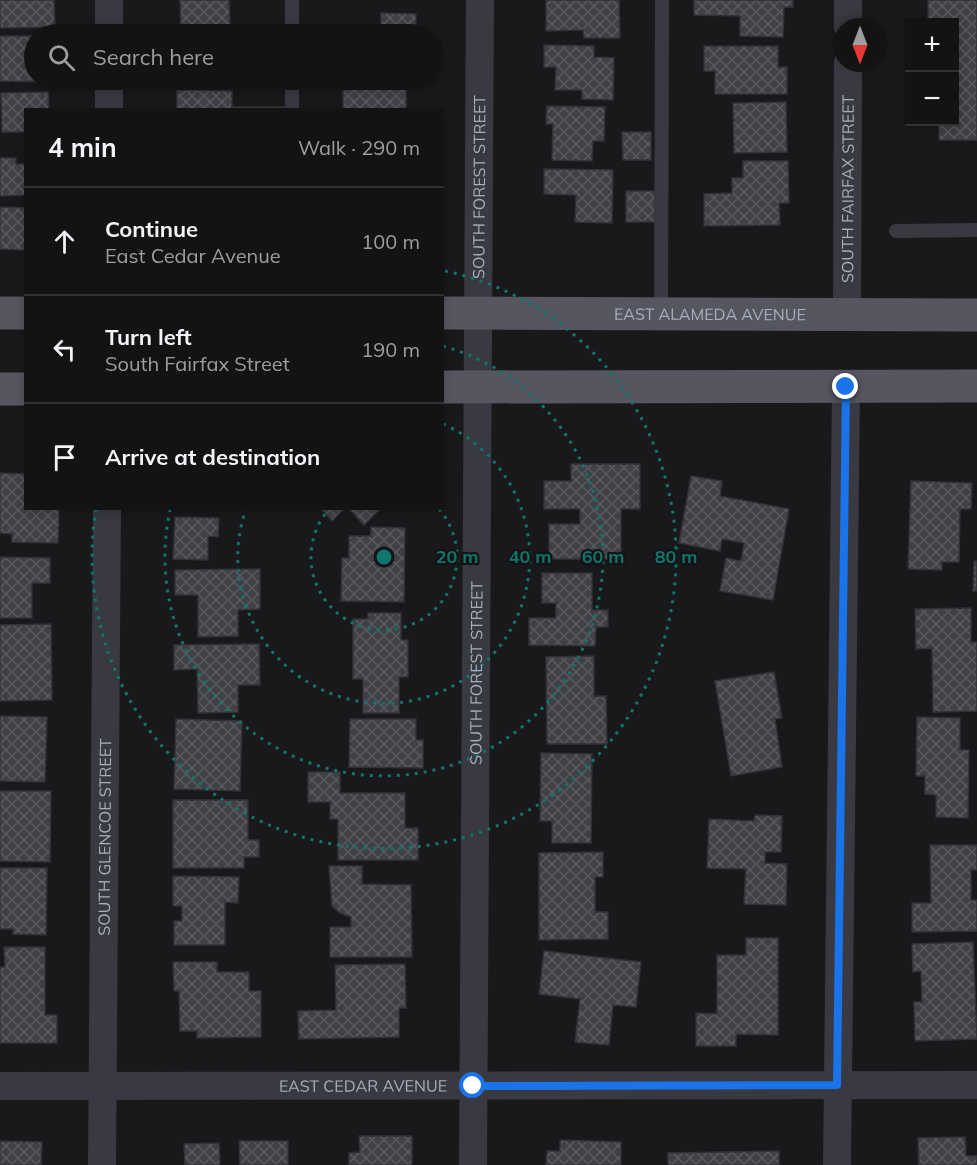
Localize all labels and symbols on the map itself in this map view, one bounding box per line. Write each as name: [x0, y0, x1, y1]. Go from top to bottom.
north arrow: [833, 18, 887, 72]
street label: SOUTH FOREST STREET: [468, 95, 489, 279]
street label: SOUTH FAIRFAX STREET: [837, 95, 858, 283]
street label: EAST ALAMEDA AVENUE: [614, 304, 806, 324]
route end: [832, 373, 858, 399]
text: 20 m: [436, 545, 478, 568]
text: 40 m: [509, 545, 551, 568]
text: 60 m: [582, 545, 624, 568]
text: 80 m: [655, 545, 697, 568]
centre of rings: [374, 547, 394, 567]
street label: SOUTH FOREST STREET: [465, 581, 487, 765]
street label: SOUTH GLENCOE STREET: [94, 738, 115, 936]
route start: [459, 1072, 485, 1098]
street label: EAST CEDAR AVENUE: [279, 1076, 447, 1096]

